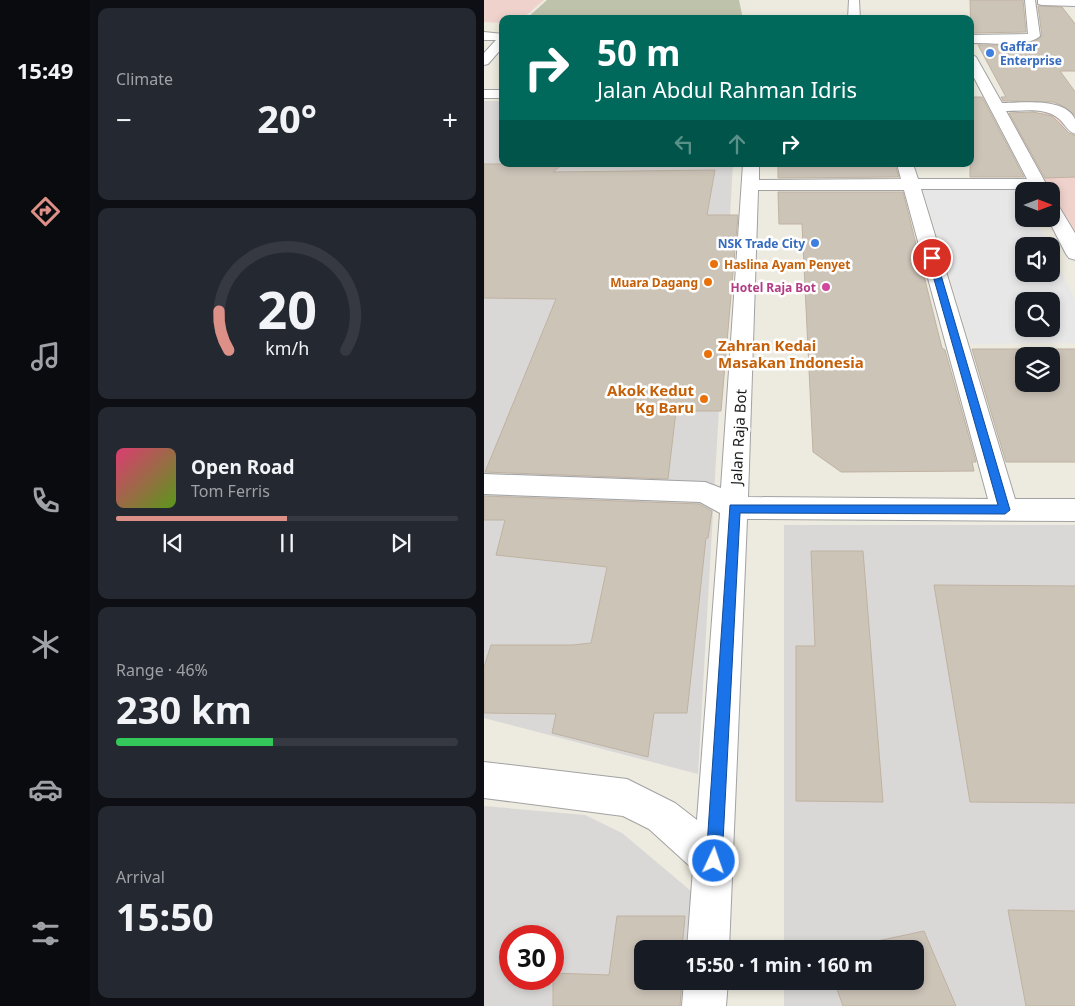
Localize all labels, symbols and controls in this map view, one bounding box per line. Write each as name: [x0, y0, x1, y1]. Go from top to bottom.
text: 50 m: [597, 29, 680, 76]
icon: right: [514, 35, 579, 100]
place label: Gaffar Enterprise: [1000, 38, 1062, 69]
marker: Gaffar Enterprise: [984, 47, 996, 59]
text: 15:49: [17, 55, 73, 85]
text: Climate: [116, 68, 173, 90]
text: Jalan Abdul Rahman Idris: [597, 74, 857, 104]
text: 20°: [257, 92, 317, 144]
text: −: [116, 100, 132, 138]
text: +: [442, 100, 458, 138]
icon: left: [670, 130, 698, 158]
icon: ahead: [723, 130, 751, 158]
icon: right: [776, 130, 804, 158]
north arrow: [1015, 182, 1060, 228]
map controls: [1015, 182, 1060, 392]
icon: directions: [28, 194, 63, 229]
place label: NSK Trade City: [718, 235, 805, 252]
marker: NSK Trade City: [809, 237, 821, 249]
pin: [911, 237, 953, 279]
button: sound: [1015, 237, 1060, 282]
icon: arrive: [918, 244, 946, 272]
place label: Haslina Ayam Penyet: [724, 256, 850, 273]
marker: Haslina Ayam Penyet: [708, 258, 720, 270]
text: 20: [257, 273, 317, 344]
place label: Muara Dagang: [610, 274, 698, 291]
marker: Muara Dagang: [702, 276, 714, 288]
place label: Hotel Raja Bot: [731, 279, 816, 296]
marker: Hotel Raja Bot: [820, 281, 832, 293]
button: search: [1015, 292, 1060, 337]
place label: Zahran Kedai Masakan Indonesia: [718, 335, 864, 372]
text: km/h: [265, 336, 309, 360]
icon: music: [28, 339, 63, 374]
button: layers: [1015, 347, 1060, 392]
marker: Zahran Kedai Masakan Indonesia: [702, 348, 714, 360]
place label: Akok Kedut Kg Baru: [607, 380, 694, 417]
street label: Jalan Raja Bot: [725, 388, 751, 488]
marker: Akok Kedut Kg Baru: [698, 393, 710, 405]
text: Open Road: [191, 454, 294, 480]
text: Tom Ferris: [191, 480, 270, 502]
icon: phone: [28, 483, 63, 518]
icon: previous: [159, 529, 187, 557]
icon: pause: [273, 529, 301, 557]
icon: next: [387, 529, 415, 557]
icon: climate: [28, 627, 63, 662]
text: Range · 46%: [116, 659, 208, 681]
text: 230 km: [116, 683, 252, 735]
icon: car: [28, 772, 63, 807]
position arrow: [687, 834, 739, 886]
text: Arrival: [116, 866, 165, 888]
text: 15:50: [116, 890, 214, 942]
icon: filters: [28, 916, 63, 951]
speed limit sign: 30: [499, 925, 564, 990]
text: 15:50 · 1 min · 160 m: [685, 952, 873, 978]

